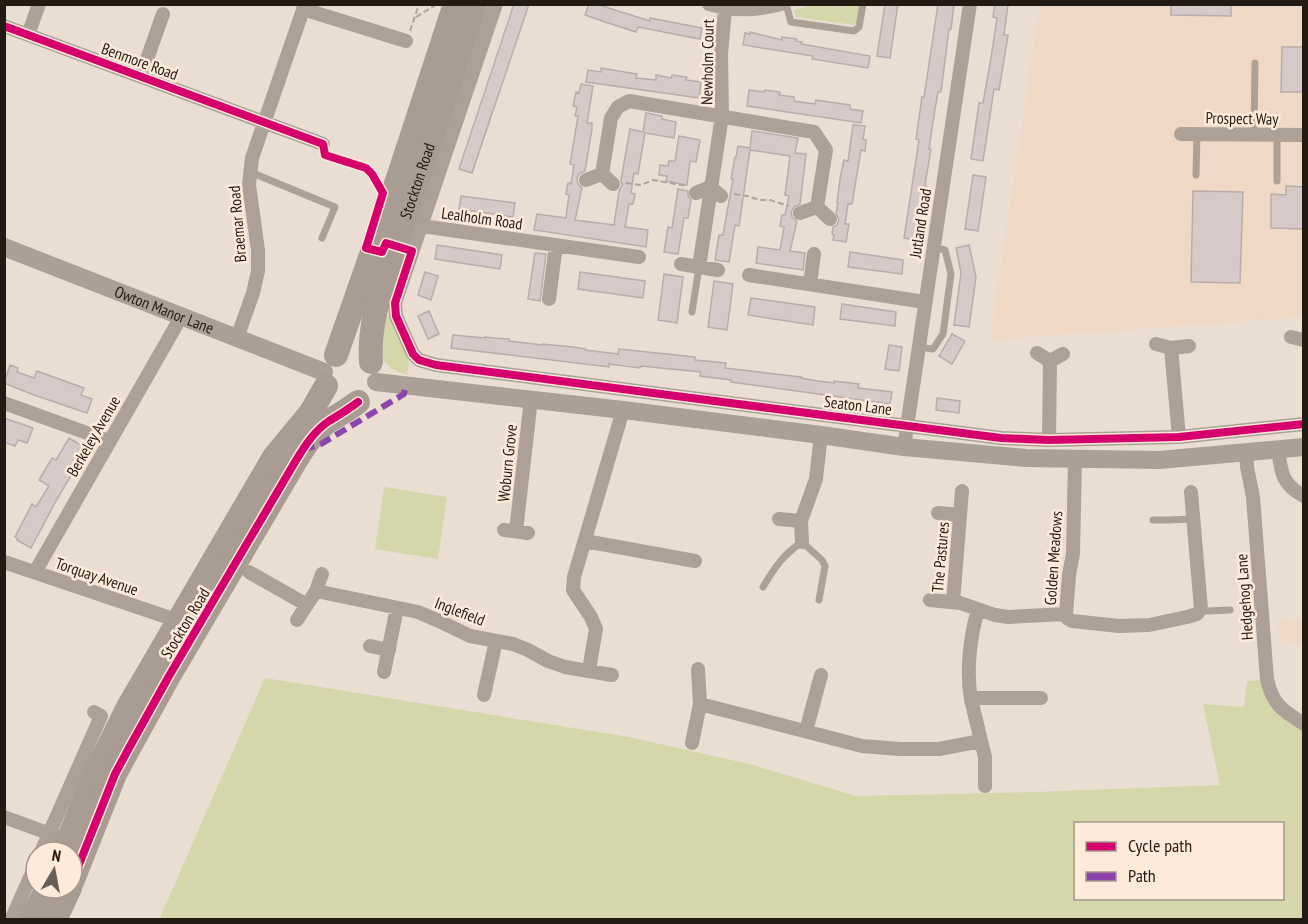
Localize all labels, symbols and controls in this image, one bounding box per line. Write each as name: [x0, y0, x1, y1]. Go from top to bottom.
street label: Newholm Court: [696, 18, 718, 105]
street label: Benmore Road: [99, 38, 181, 84]
street label: Prospect Way: [1205, 107, 1279, 129]
street label: Stockton Road: [395, 140, 439, 221]
street label: Braemar Road: [224, 185, 250, 263]
street label: Jutland Road: [904, 187, 935, 260]
street label: Lealholm Road: [440, 202, 524, 234]
street label: Owton Manor Lane: [112, 281, 217, 338]
street label: Seaton Lane: [823, 391, 893, 419]
street label: Berkeley Avenue: [62, 392, 124, 480]
street label: Woburn Grove: [493, 423, 521, 503]
street label: Golden Meadows: [1040, 510, 1066, 606]
street label: The Pastures: [927, 521, 953, 593]
street label: Torquay Avenue: [53, 553, 141, 599]
street label: Hedgehog Lane: [1231, 553, 1257, 641]
street label: Stockton Road: [156, 584, 214, 662]
street label: Inglefield: [432, 592, 488, 630]
legend: [1074, 822, 1284, 900]
text: Cycle path: [1128, 834, 1192, 857]
north arrow: [24, 840, 84, 900]
text: N: [51, 845, 63, 866]
text: Path: [1128, 864, 1156, 887]

